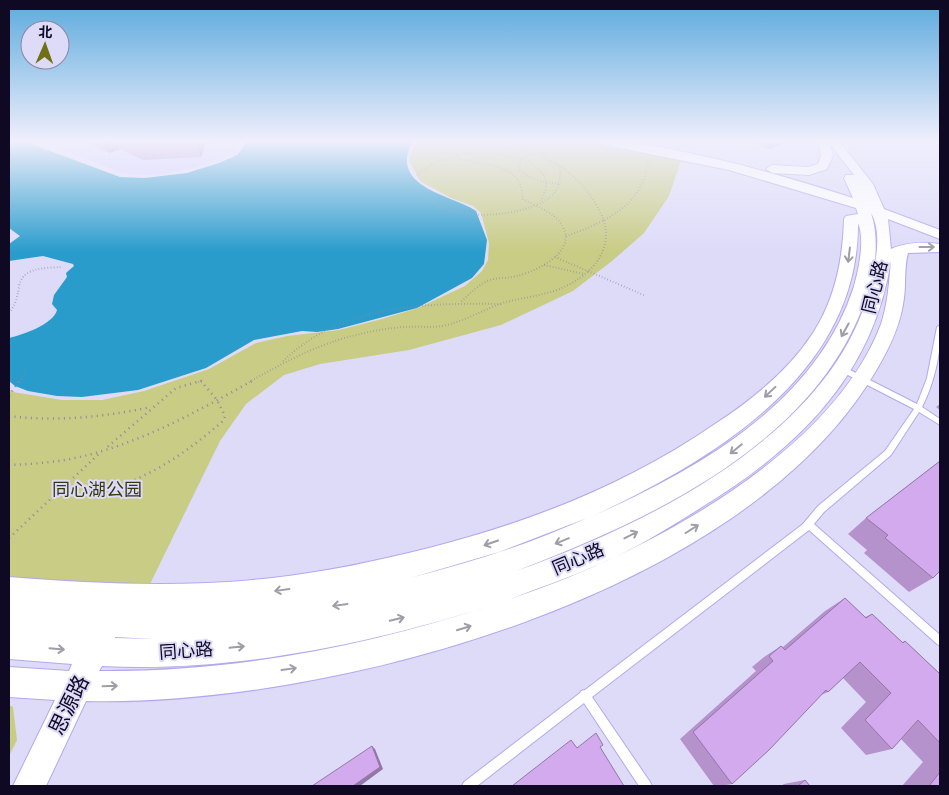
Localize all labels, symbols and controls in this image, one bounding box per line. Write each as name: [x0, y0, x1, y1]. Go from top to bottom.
north arrow: [20, 20, 70, 70]
text: 北: [38, 23, 53, 42]
one-way arrow: [918, 242, 935, 252]
one-way arrow: [844, 246, 854, 262]
street label: 同心路: [857, 258, 893, 316]
one-way arrow: [839, 322, 849, 336]
one-way arrow: [764, 387, 777, 398]
one-way arrow: [730, 443, 743, 454]
park label: 同心湖公园: [52, 478, 142, 502]
one-way arrow: [685, 523, 699, 533]
one-way arrow: [624, 530, 639, 540]
one-way arrow: [555, 536, 570, 546]
street label: 同心路: [548, 537, 608, 581]
one-way arrow: [484, 539, 499, 548]
one-way arrow: [274, 585, 290, 595]
one-way arrow: [332, 600, 348, 610]
one-way arrow: [388, 614, 404, 623]
one-way arrow: [455, 623, 471, 633]
street label: 同心路: [158, 637, 214, 665]
one-way arrow: [229, 642, 245, 651]
one-way arrow: [49, 644, 65, 654]
one-way arrow: [280, 664, 296, 674]
street label: 思源路: [43, 671, 95, 739]
one-way arrow: [102, 681, 118, 691]

